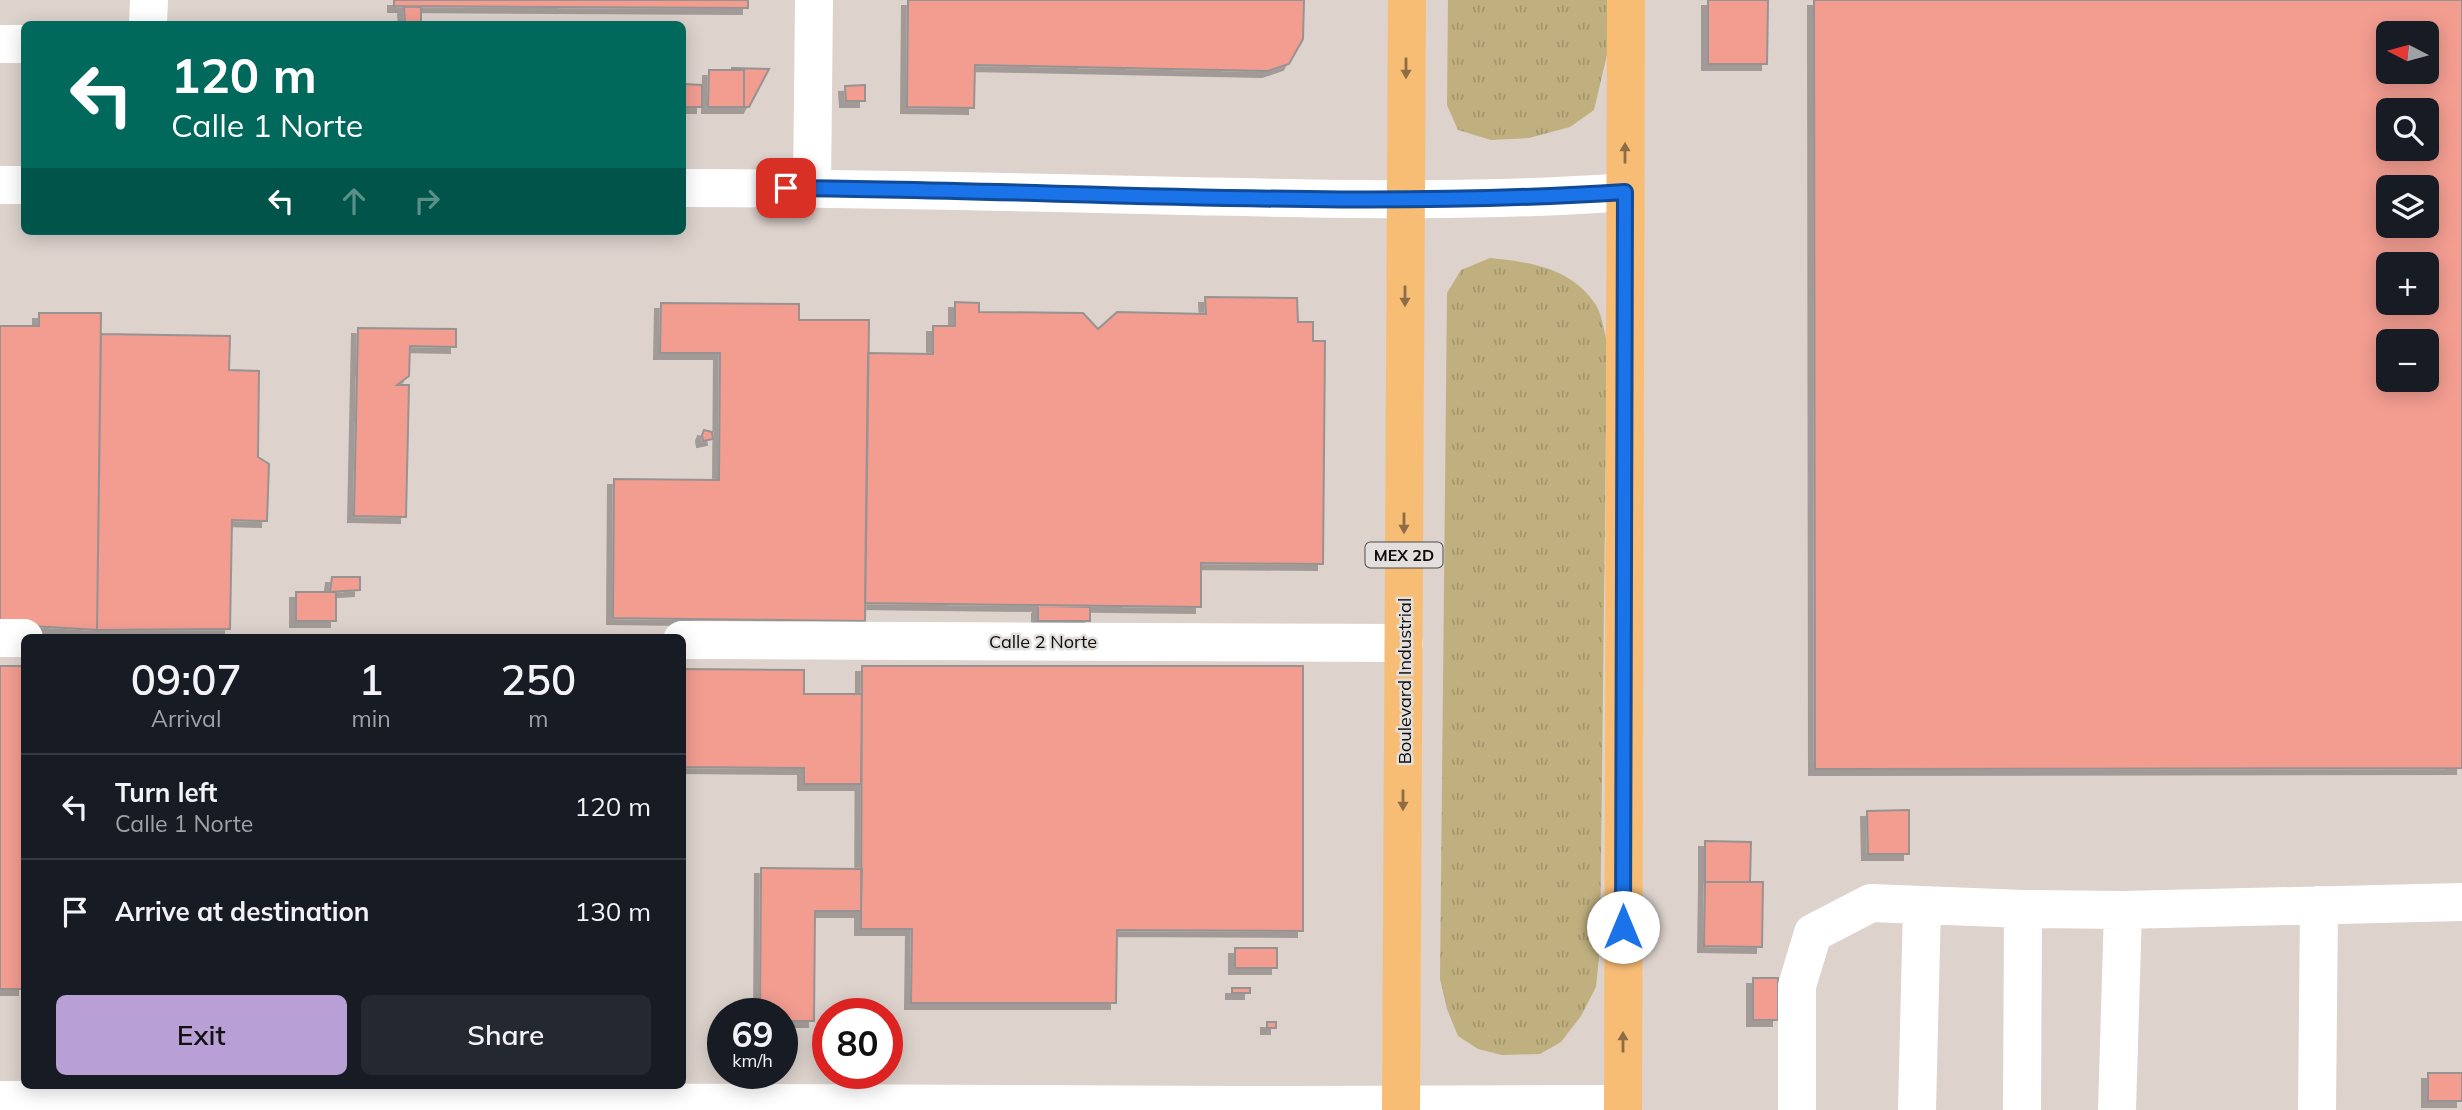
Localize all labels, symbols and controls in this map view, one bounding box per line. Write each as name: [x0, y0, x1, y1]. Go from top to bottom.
north arrow: [2376, 21, 2440, 84]
map controls: [2376, 21, 2439, 392]
text: 120 m: [171, 44, 317, 105]
icon: left: [56, 49, 147, 140]
one-way arrow: [1400, 57, 1412, 79]
button: search: [2376, 98, 2439, 161]
text: Calle 1 Norte: [171, 105, 363, 145]
one-way arrow: [1619, 142, 1631, 164]
pin: [756, 158, 816, 218]
icon: arrive: [767, 169, 805, 207]
button: layers: [2376, 175, 2439, 238]
icon: left: [262, 182, 300, 220]
icon: ahead: [335, 182, 373, 220]
icon: right: [408, 182, 446, 220]
button: +: [2376, 252, 2439, 315]
one-way arrow: [1399, 285, 1411, 307]
button: −: [2376, 329, 2439, 392]
one-way arrow: [1398, 512, 1410, 534]
road number: MEX 2D: [1366, 542, 1442, 568]
street label: Boulevard Industrial: [1393, 598, 1416, 764]
street label: Calle 2 Norte: [989, 630, 1097, 653]
text: 09:07: [131, 653, 242, 706]
text: 1: [358, 653, 384, 706]
text: 250: [501, 653, 576, 706]
text: Arrival: [151, 704, 221, 733]
text: min: [351, 704, 391, 733]
text: m: [528, 704, 548, 733]
text: Turn left: [115, 776, 217, 809]
icon: left: [56, 788, 94, 826]
one-way arrow: [1397, 789, 1409, 811]
text: 120 m: [575, 790, 651, 823]
text: Calle 1 Norte: [115, 809, 253, 838]
position arrow: [1586, 890, 1660, 964]
icon: arrive: [56, 893, 94, 931]
text: Arrive at destination: [115, 895, 370, 928]
text: 130 m: [575, 895, 651, 928]
button: Exit: [56, 995, 347, 1075]
button: Share: [361, 995, 651, 1075]
speed limit sign: 80: [812, 998, 903, 1089]
text: 69: [731, 1012, 774, 1056]
one-way arrow: [1617, 1031, 1629, 1053]
text: km/h: [732, 1049, 773, 1072]

